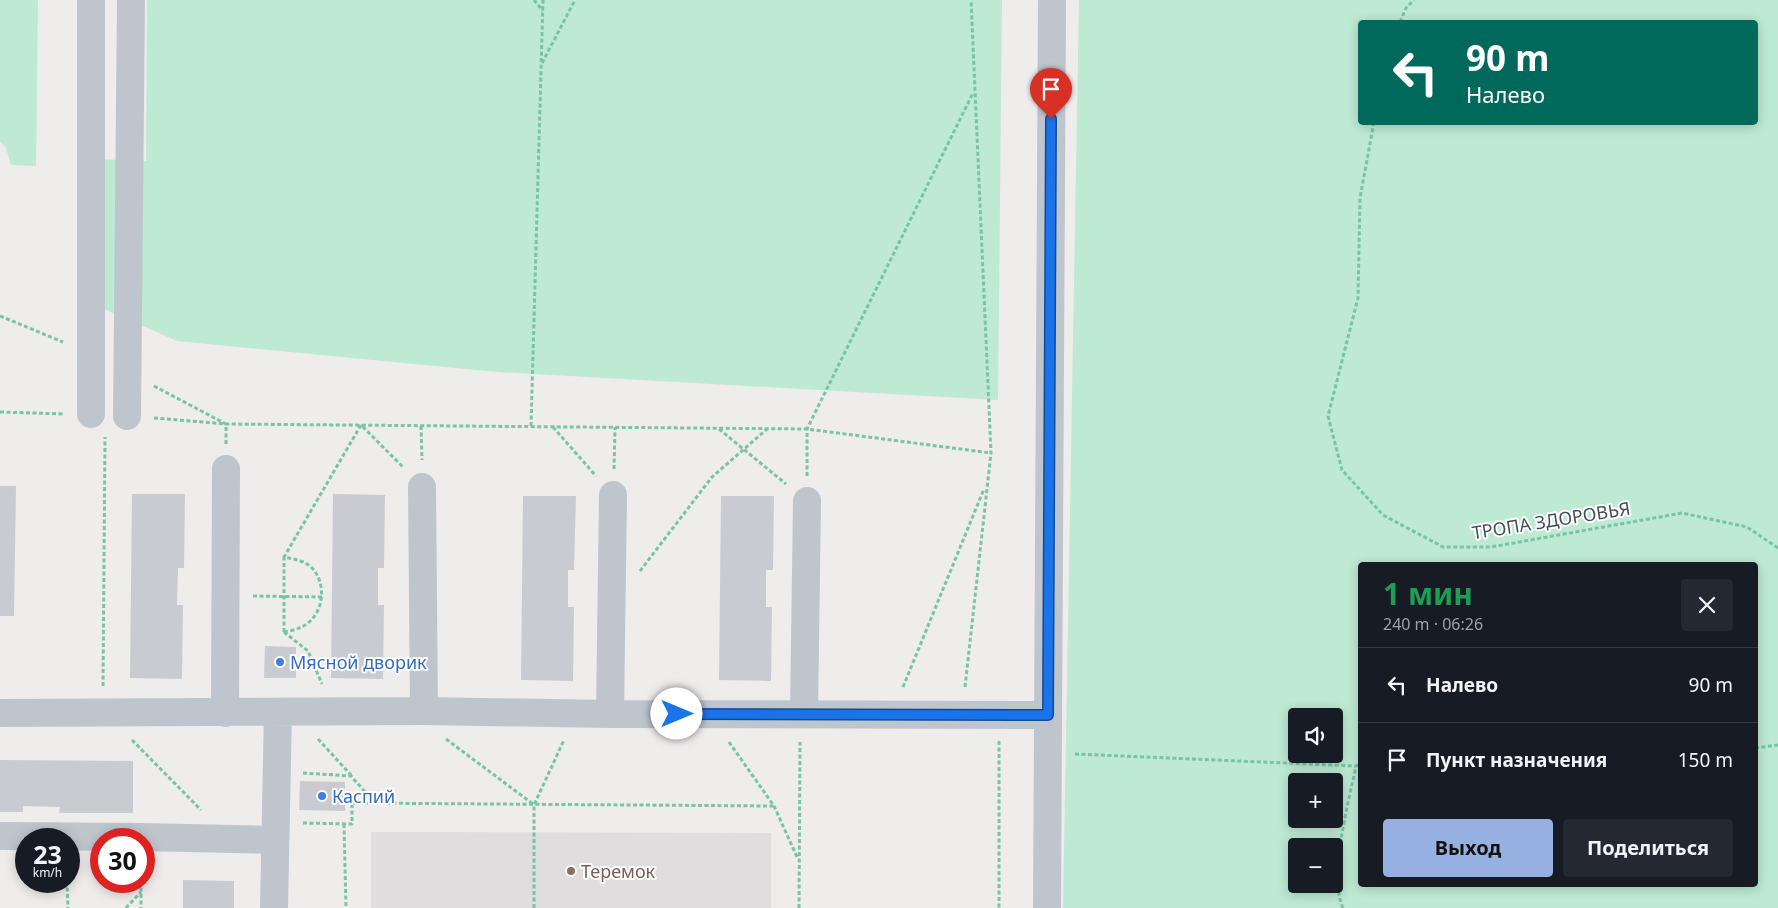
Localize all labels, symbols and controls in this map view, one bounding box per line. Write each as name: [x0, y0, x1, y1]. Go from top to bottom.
text: 90 m: [1466, 34, 1549, 81]
icon: left: [1383, 40, 1448, 105]
pin: [1030, 68, 1072, 119]
icon: arrive: [1037, 75, 1065, 103]
text: Налево: [1466, 79, 1545, 109]
street label: ТРОПА ЗДОРОВЬЯ: [1470, 496, 1632, 544]
text: 1 мин: [1383, 573, 1473, 614]
button: close: [1681, 579, 1733, 631]
text: 240 m · 06:26: [1383, 613, 1483, 635]
place label: Мясной дворик: [290, 650, 427, 674]
marker: Мясной дворик: [274, 656, 286, 668]
icon: left: [1383, 671, 1411, 699]
text: Налево: [1426, 672, 1498, 698]
text: 90 m: [1689, 672, 1733, 698]
position arrow: [650, 687, 702, 739]
map controls: [1288, 708, 1343, 893]
button: sound: [1288, 708, 1343, 763]
icon: arrive: [1383, 746, 1411, 774]
text: Пункт назначения: [1426, 747, 1607, 773]
text: 150 m: [1678, 747, 1733, 773]
button: +: [1288, 773, 1343, 828]
place label: Каспий: [332, 784, 395, 808]
marker: Каспий: [316, 790, 328, 802]
button: Выход: [1383, 819, 1553, 877]
button: Поделиться: [1563, 819, 1733, 877]
speed limit sign: 30: [90, 828, 155, 893]
text: 23: [33, 837, 62, 871]
button: −: [1288, 838, 1343, 893]
place label: Теремок: [581, 859, 656, 883]
text: km/h: [33, 864, 62, 881]
marker: Теремок: [565, 865, 577, 877]

